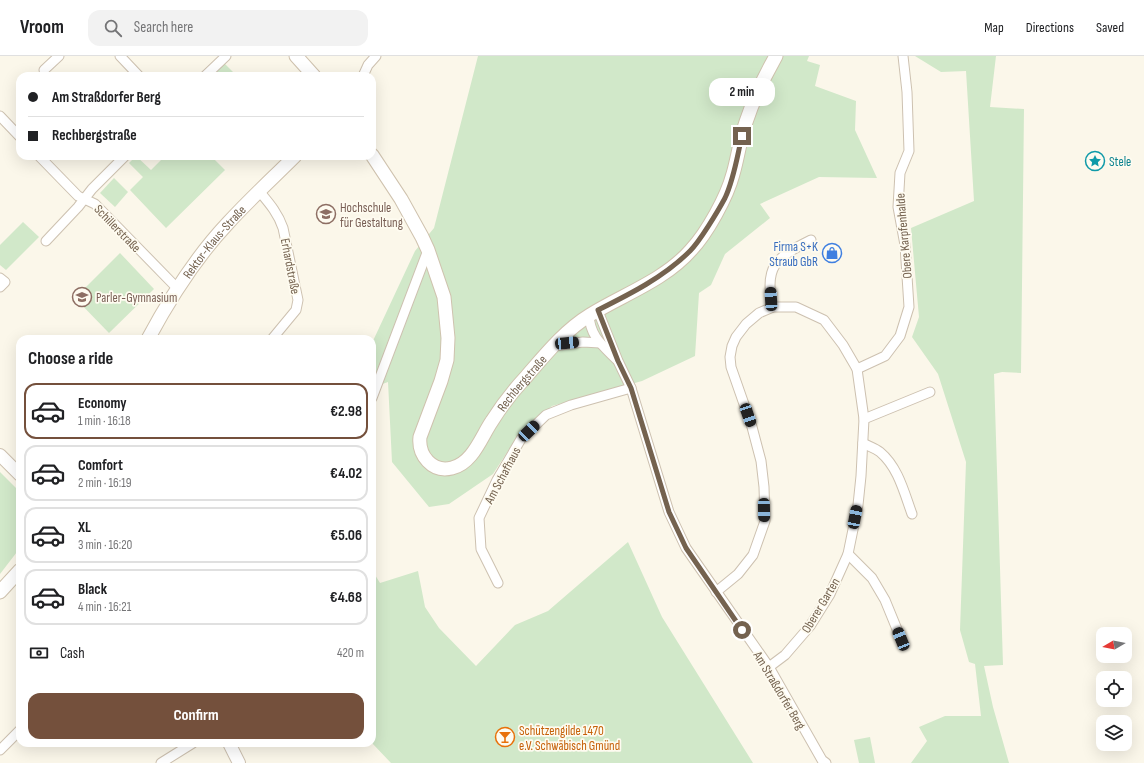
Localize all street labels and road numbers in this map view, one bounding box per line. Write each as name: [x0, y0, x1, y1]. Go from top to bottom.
street label: Obere Karpfenhalde: [892, 193, 916, 279]
street label: Schillerstraße: [91, 201, 144, 256]
street label: Rektor-Klaus-Straße: [180, 202, 250, 282]
street label: Erhardstraße: [277, 237, 303, 295]
street label: Rechbergstraße: [494, 352, 550, 415]
street label: Am Schafhaus: [481, 444, 525, 507]
street label: Oberer Garten: [798, 575, 844, 636]
street label: Am Straßdorfer Berg: [749, 648, 809, 733]

